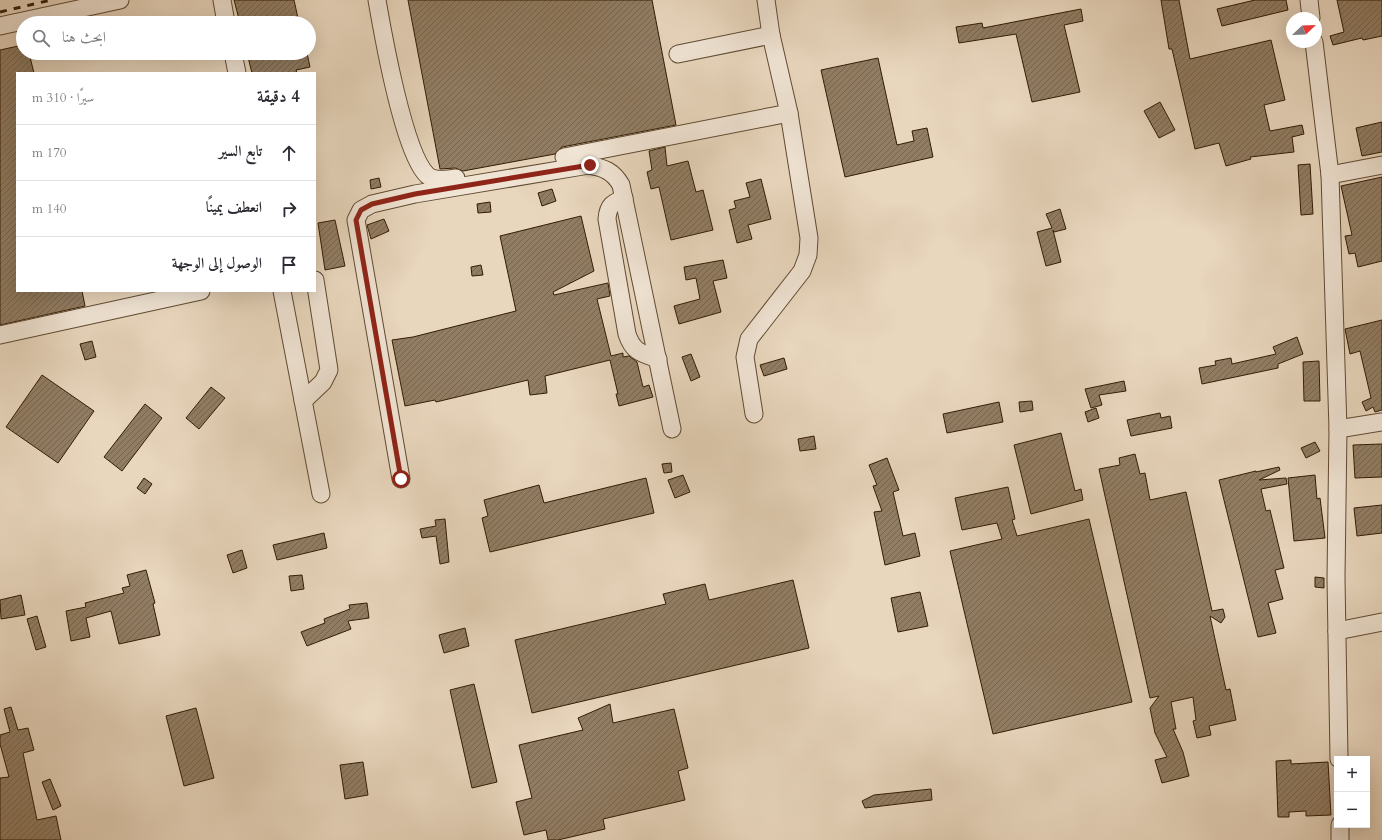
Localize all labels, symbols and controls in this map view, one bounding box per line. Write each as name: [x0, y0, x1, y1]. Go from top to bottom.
north arrow: [1286, 12, 1322, 48]
search box: [16, 16, 316, 60]
icon: search: [30, 27, 52, 49]
text: ابحث هنا: [62, 27, 106, 47]
text: 4 دقيقة: [257, 85, 300, 108]
text: سيرًا · 310 m: [32, 89, 94, 107]
text: تابع السير: [219, 141, 262, 161]
icon: ahead: [278, 142, 300, 164]
text: 170 m: [32, 144, 66, 162]
route end: [581, 156, 599, 174]
text: انعطف يمينًا: [206, 197, 262, 217]
icon: right: [278, 198, 300, 220]
text: 140 m: [32, 200, 66, 218]
text: الوصول إلى الوجهة: [172, 253, 262, 273]
icon: arrive: [278, 254, 300, 276]
route start: [392, 470, 410, 488]
map controls: [1334, 756, 1370, 828]
button: +: [1334, 756, 1370, 792]
button: −: [1334, 792, 1370, 828]

